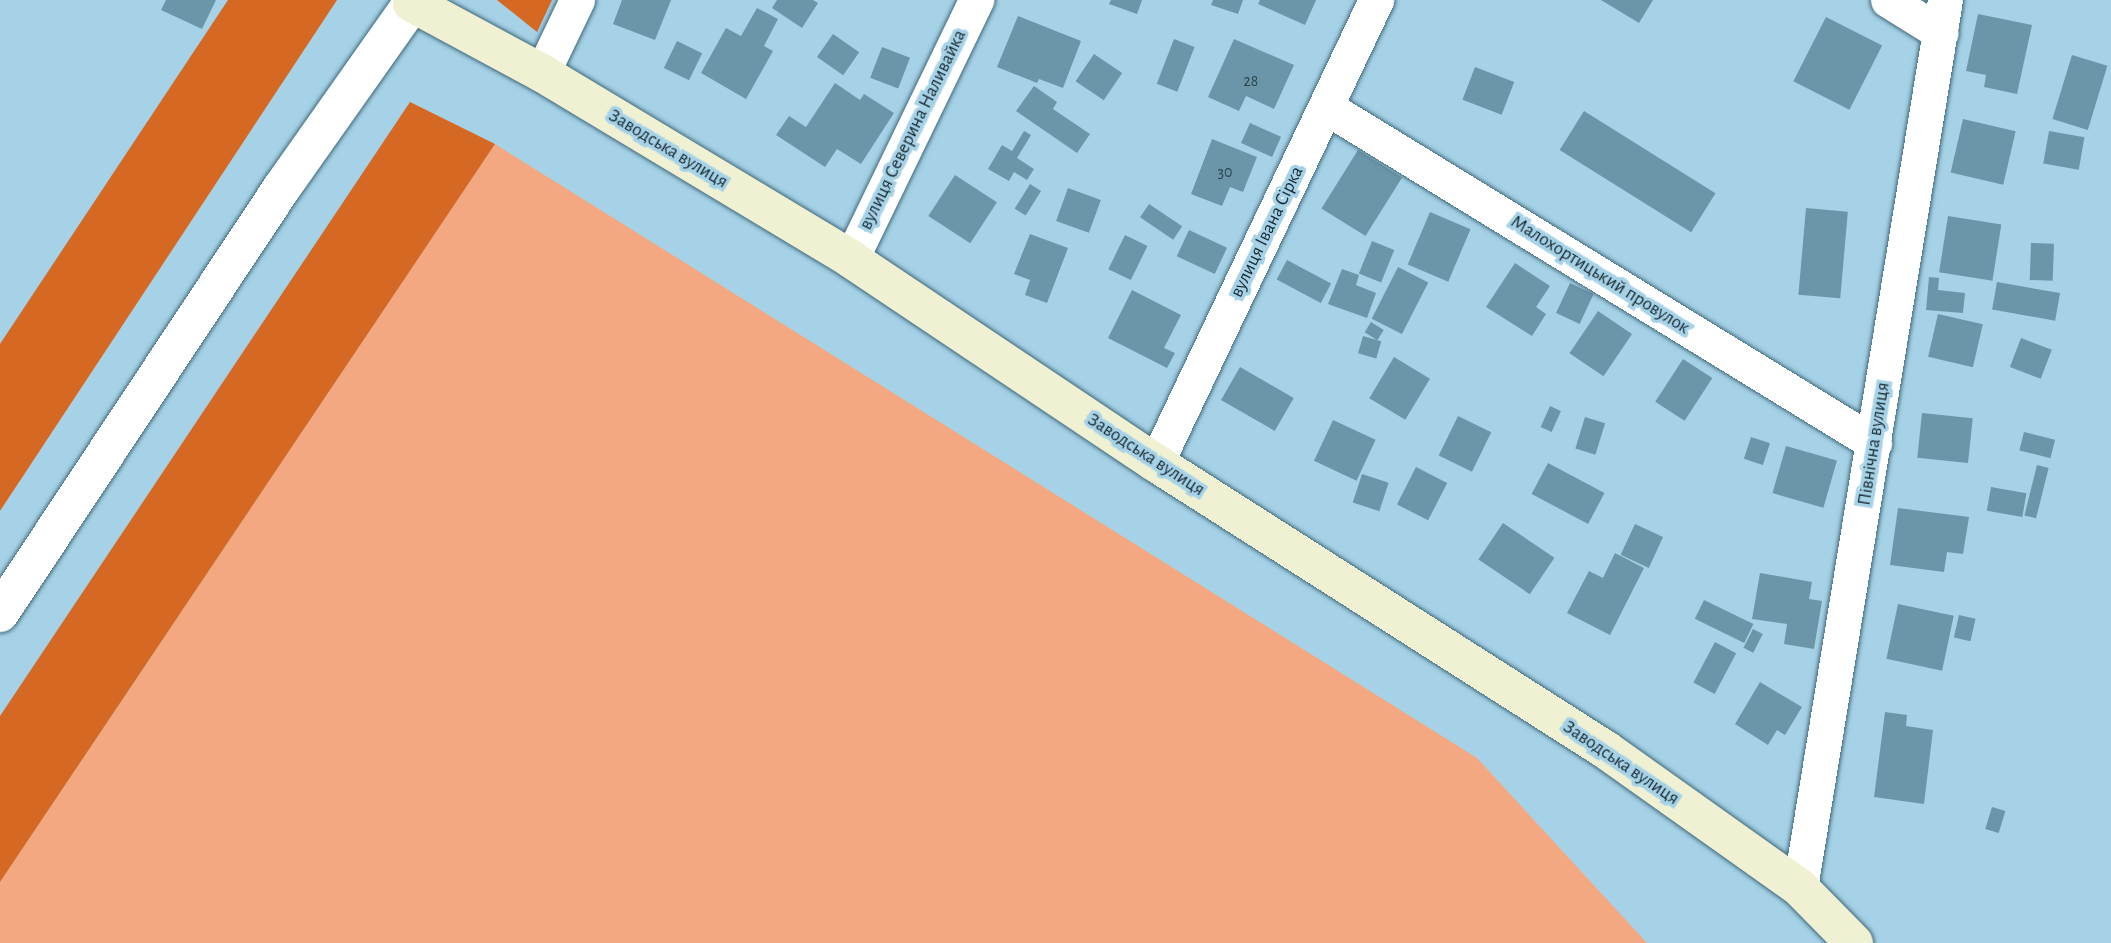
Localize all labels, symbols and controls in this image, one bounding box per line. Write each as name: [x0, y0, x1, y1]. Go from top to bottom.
street label: вулиця Северина Наливайка: [855, 26, 971, 234]
house number: 28: [1244, 71, 1258, 91]
street label: Заводська вулиця: [604, 104, 732, 194]
house number: 30: [1217, 162, 1233, 182]
street label: вулиця Івана Сірка: [1225, 163, 1309, 301]
street label: Малохортицький провулок: [1506, 211, 1694, 339]
street label: Північна вулиця: [1853, 381, 1895, 507]
street label: Заводська вулиця: [1083, 409, 1209, 501]
street label: Заводська вулиця: [1559, 716, 1683, 810]

